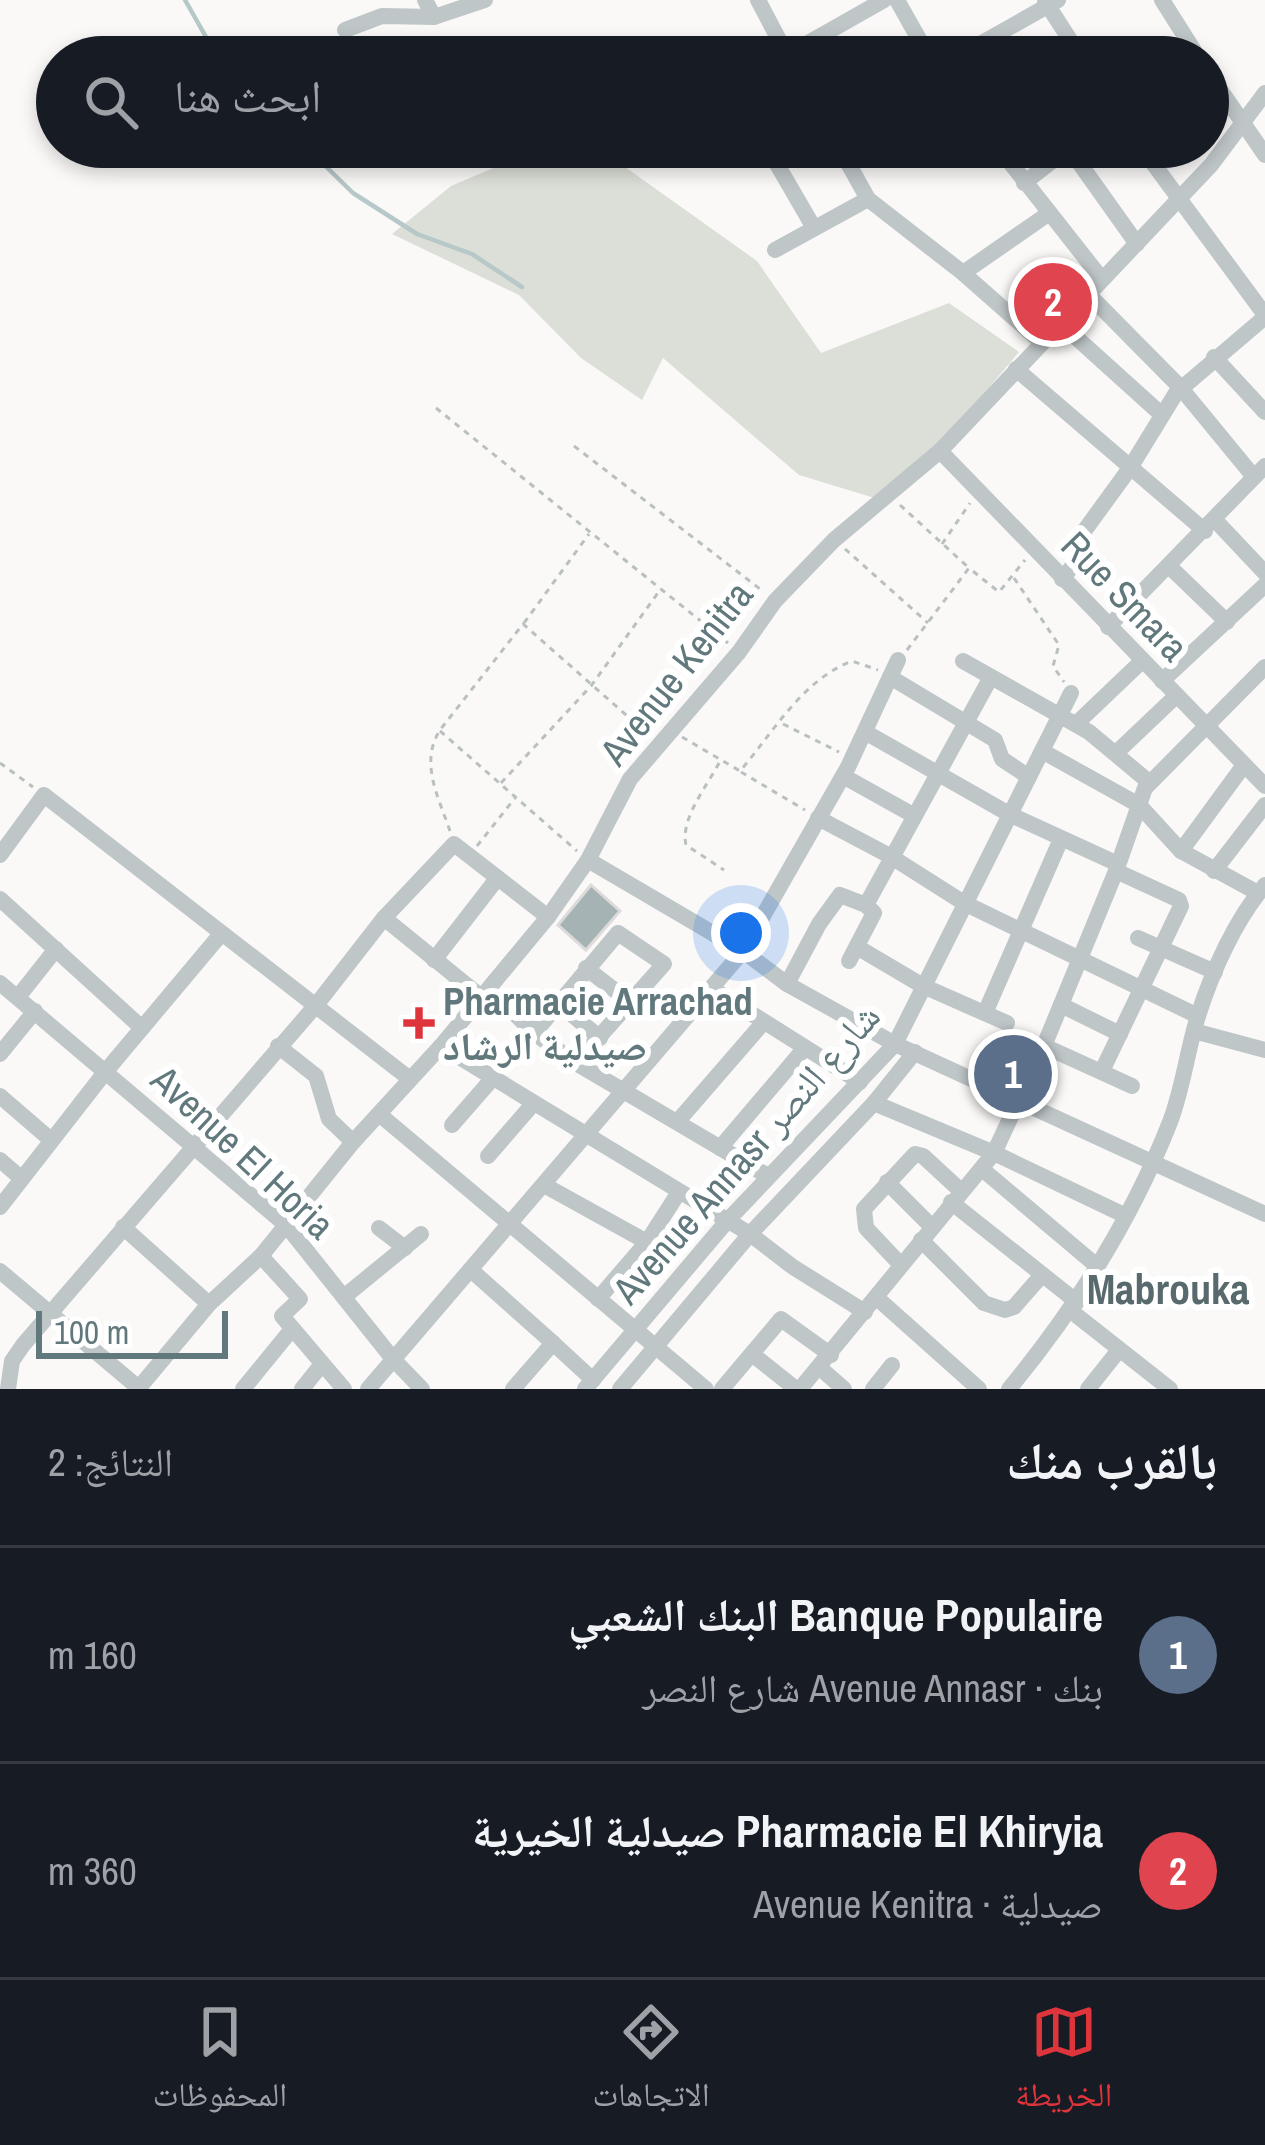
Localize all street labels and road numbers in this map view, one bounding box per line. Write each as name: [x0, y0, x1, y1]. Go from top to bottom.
street label: Rue Smara: [1050, 520, 1200, 672]
street label: Avenue Kenitra: [587, 570, 764, 776]
street label: Avenue Annasr شارع النصر: [600, 991, 891, 1315]
street label: Avenue El Horia: [140, 1053, 346, 1250]

